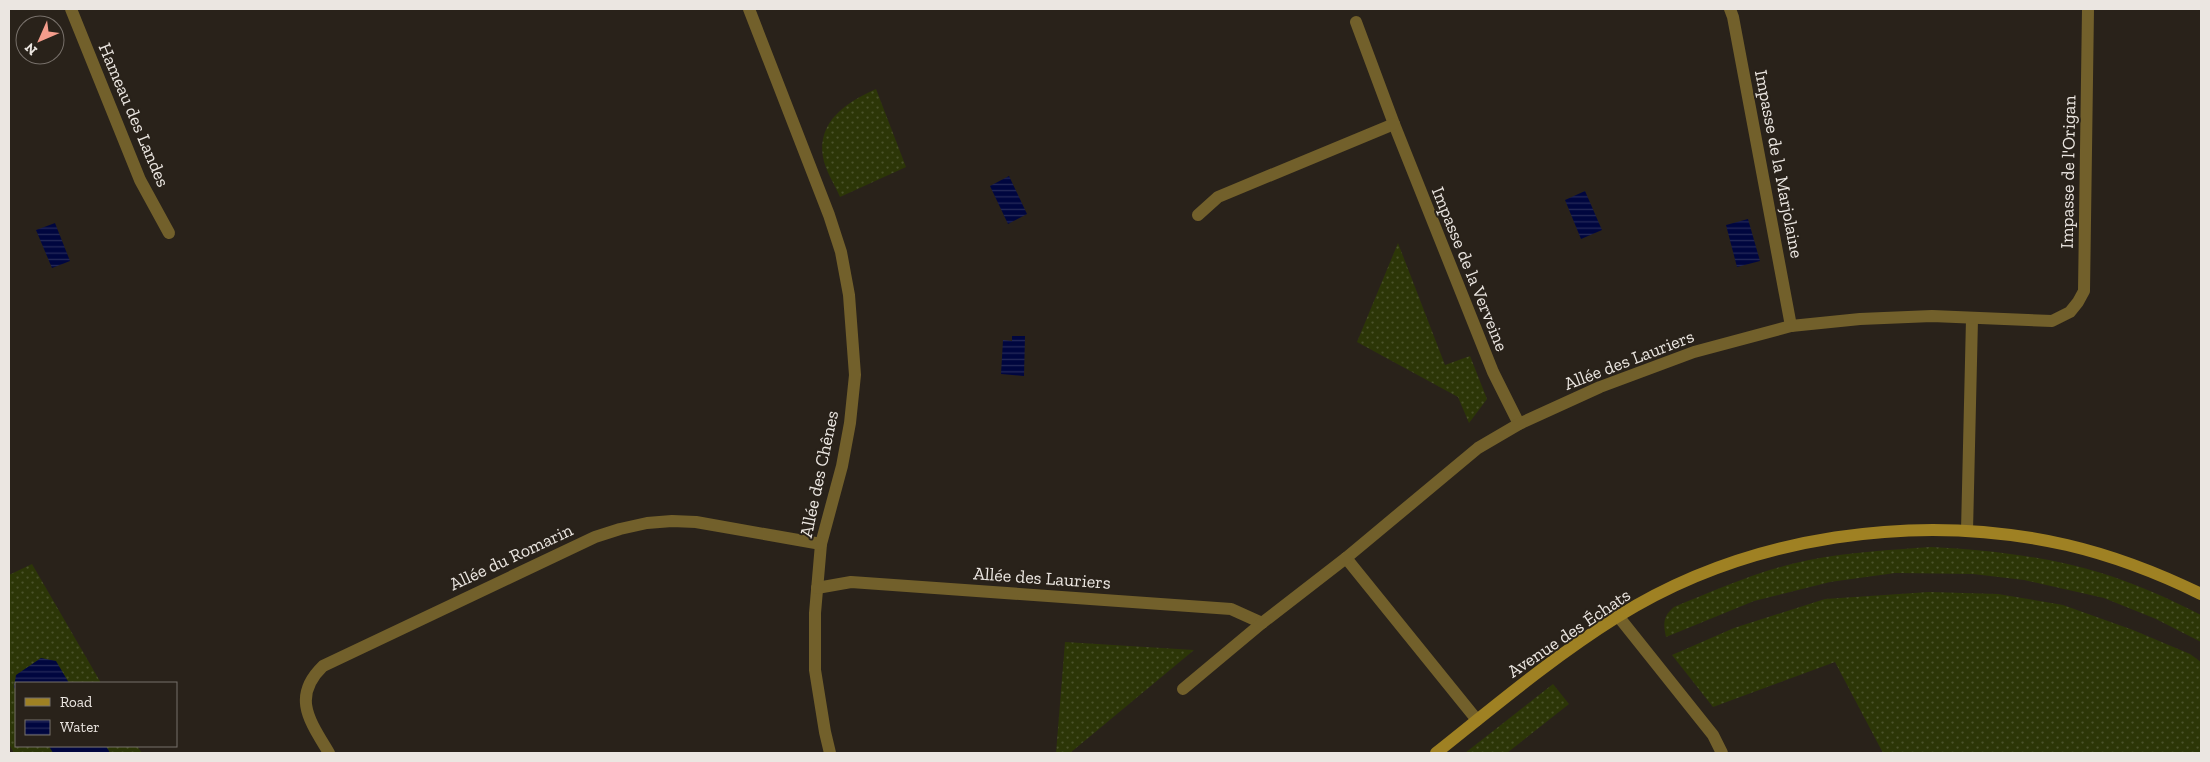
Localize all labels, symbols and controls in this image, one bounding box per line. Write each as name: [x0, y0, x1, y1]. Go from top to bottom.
north arrow: [15, 15, 65, 65]
text: N: [21, 39, 41, 59]
street label: Hameau des Landes: [94, 40, 174, 190]
street label: Impasse de la Marjolaine: [1750, 68, 1808, 260]
street label: Impasse de l'Origan: [2056, 94, 2080, 249]
street label: Impasse de la Verveine: [1427, 184, 1513, 354]
street label: Allée des Lauriers: [1561, 325, 1697, 395]
street label: Allée des Chênes: [795, 408, 843, 540]
street label: Allée du Romarin: [446, 519, 577, 595]
street label: Allée des Lauriers: [973, 562, 1112, 594]
street label: Avenue des Échats: [1503, 584, 1635, 682]
legend: [15, 682, 178, 747]
text: Road: [60, 693, 93, 711]
text: Water: [60, 718, 100, 736]

